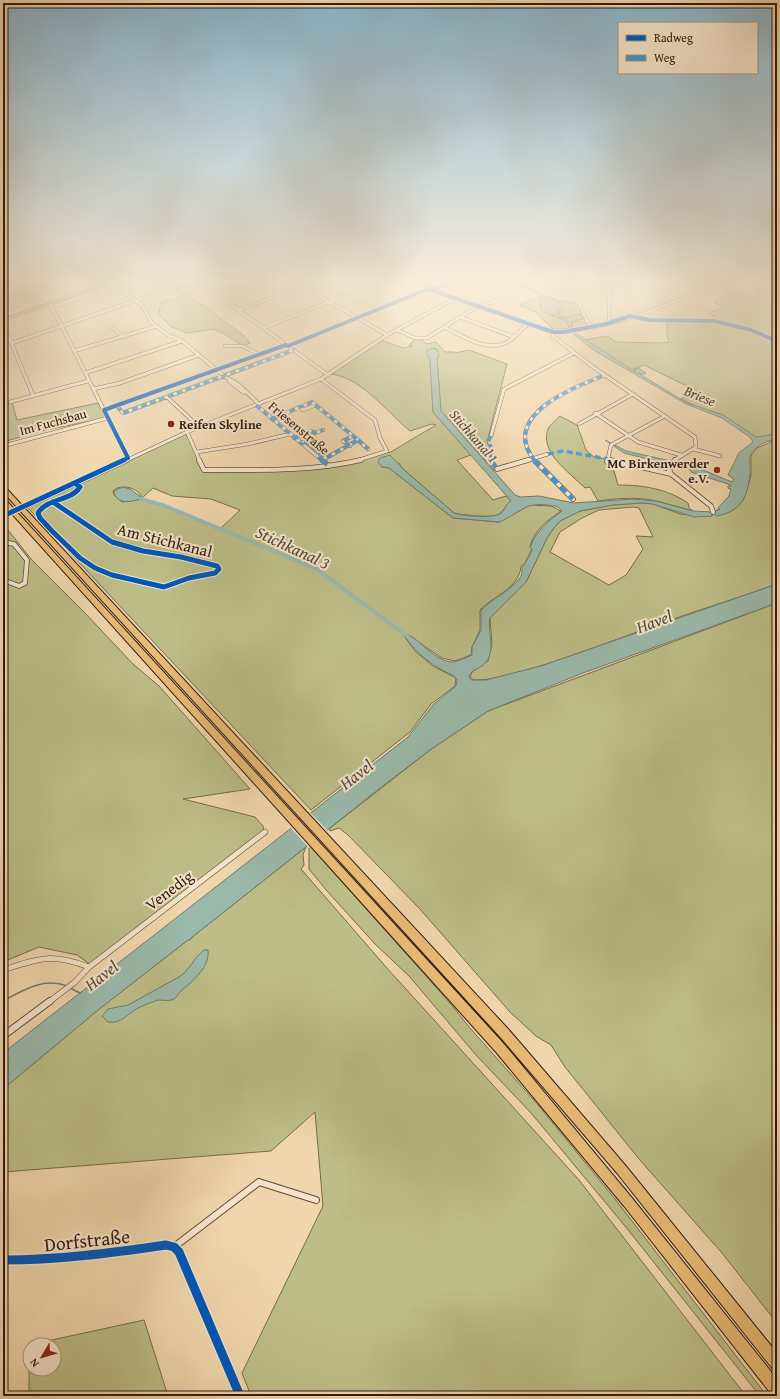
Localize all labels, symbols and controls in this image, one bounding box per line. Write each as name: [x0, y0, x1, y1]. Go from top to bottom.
legend: [618, 22, 758, 74]
text: Radweg: [654, 29, 693, 46]
text: Weg: [654, 49, 675, 66]
water label: Briese: [680, 380, 719, 411]
street label: Friesenstraße: [264, 397, 334, 459]
street label: Im Fuchsbau: [17, 404, 89, 440]
water label: Stichkanal 1: [445, 405, 503, 467]
place label: Reifen Skyline: [179, 415, 262, 434]
marker: Reifen Skyline: [166, 419, 176, 429]
place label: MC Birkenwerder e.V.: [607, 454, 709, 488]
marker: MC Birkenwerder e.V.: [712, 465, 722, 475]
street label: Am Stichkanal: [115, 517, 215, 563]
water label: Stichkanal 3: [252, 519, 334, 575]
water label: Havel: [632, 603, 676, 639]
water label: Havel: [333, 753, 378, 796]
street label: Venedig: [140, 864, 198, 916]
water label: Havel: [78, 954, 123, 997]
street label: Dorfstraße: [43, 1222, 131, 1258]
north arrow: [22, 1337, 62, 1377]
text: N: [25, 1355, 43, 1371]

